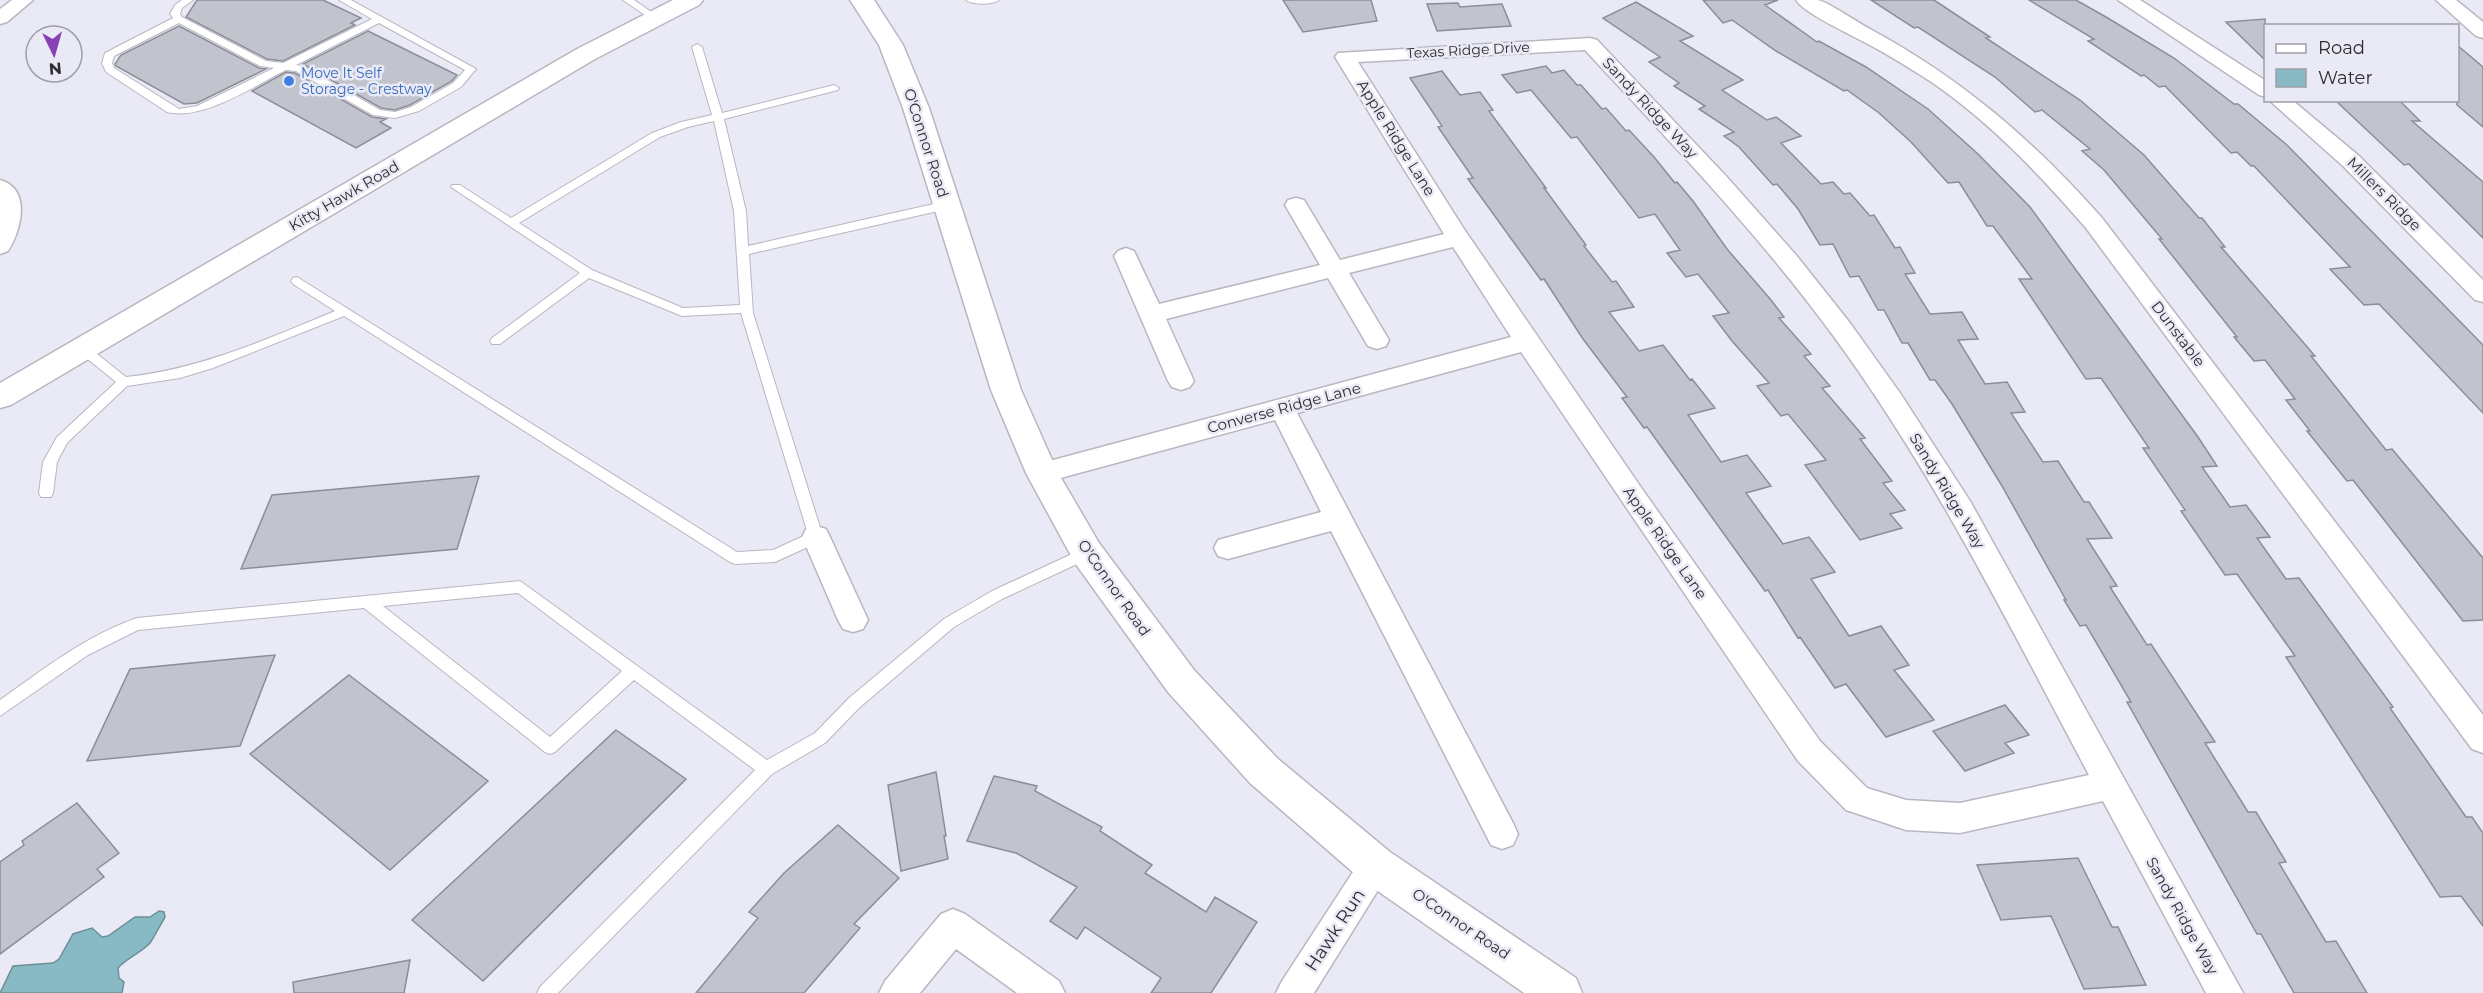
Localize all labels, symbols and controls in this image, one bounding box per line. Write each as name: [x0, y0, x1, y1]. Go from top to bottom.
north arrow: [24, 24, 84, 84]
legend: [2264, 24, 2459, 102]
text: Road: [2318, 37, 2365, 59]
street label: Texas Ridge Drive: [1406, 38, 1530, 62]
street label: Sandy Ridge Way: [1599, 53, 1703, 163]
text: N: [48, 58, 63, 78]
place label: Move It Self Storage - Crestway: [301, 64, 432, 98]
text: Water: [2318, 67, 2373, 89]
marker: Move It Self Storage - Crestway: [282, 74, 296, 88]
street label: Apple Ridge Lane: [1353, 76, 1440, 199]
street label: O'Connor Road: [900, 86, 953, 200]
street label: Millers Ridge: [2343, 153, 2425, 235]
street label: Kitty Hawk Road: [285, 156, 402, 235]
street label: Dunstable: [2147, 297, 2209, 371]
street label: Converse Ridge Lane: [1205, 378, 1363, 437]
street label: Sandy Ridge Way: [1905, 430, 1990, 553]
street label: Apple Ridge Lane: [1619, 483, 1711, 603]
street label: O'Connor Road: [1074, 536, 1155, 640]
street label: Sandy Ridge Way: [2142, 854, 2223, 979]
street label: O'Connor Road: [1409, 884, 1514, 963]
street label: Hawk Run: [1300, 885, 1370, 975]

